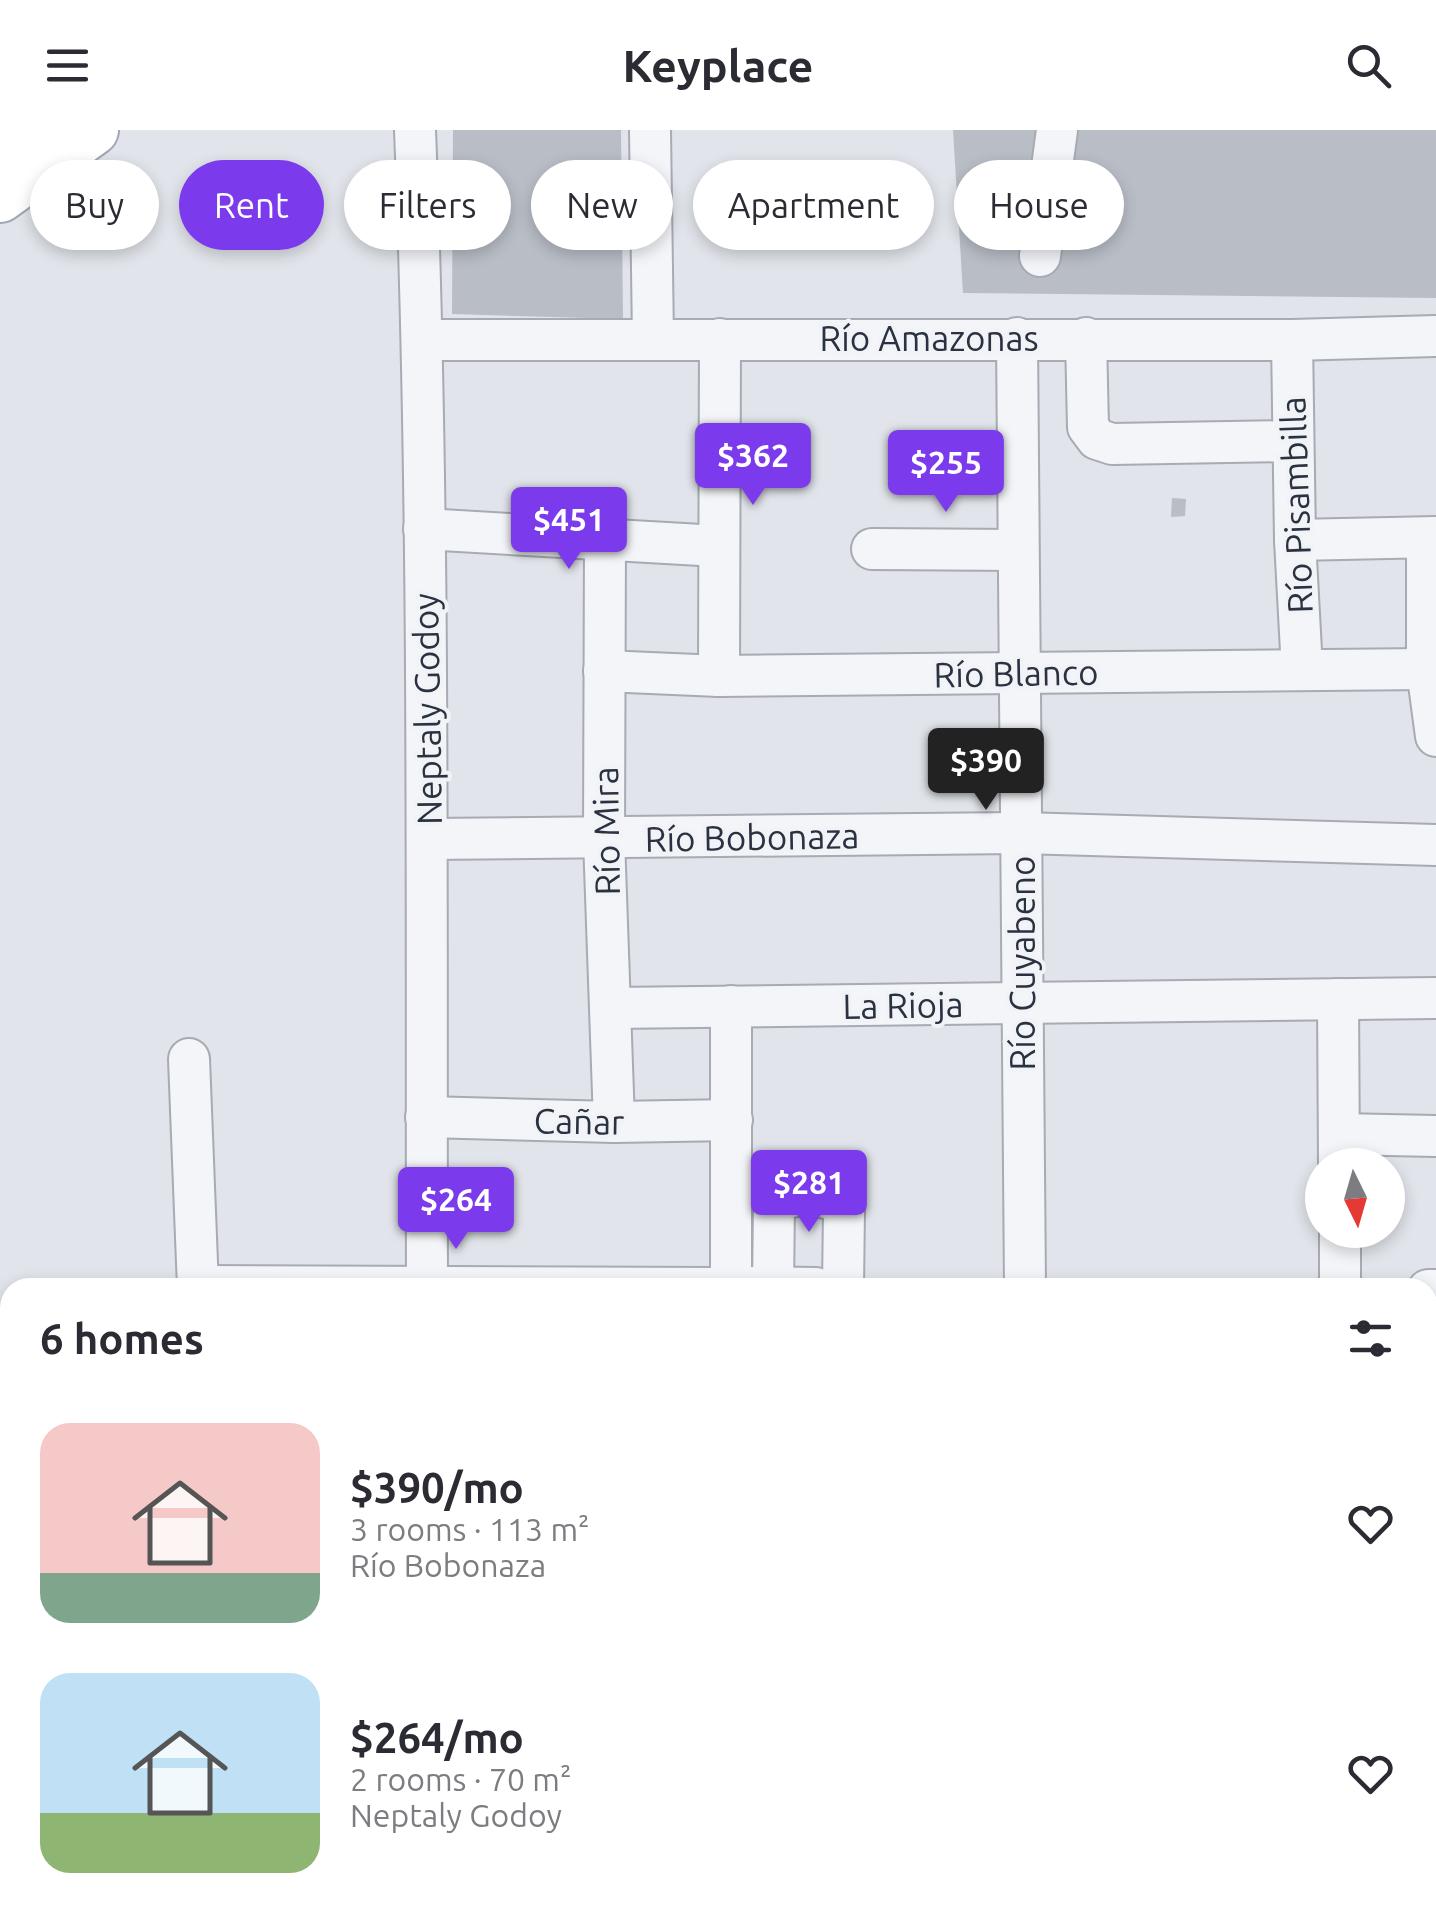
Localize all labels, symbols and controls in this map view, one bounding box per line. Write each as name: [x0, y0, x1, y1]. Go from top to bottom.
icon: menu: [40, 38, 95, 93]
icon: search: [1341, 38, 1396, 93]
text: Keyplace: [623, 40, 813, 91]
chip: Buy: [30, 160, 159, 250]
chip: Rent: [179, 160, 324, 250]
chip: Filters: [344, 160, 511, 250]
chip: New: [531, 160, 673, 250]
chip: Apartment: [693, 160, 934, 250]
chip: House: [954, 160, 1124, 250]
street label: Río Amazonas: [819, 318, 1039, 358]
street label: Río Pisambilla: [1272, 396, 1320, 614]
pin: $362: [694, 423, 812, 508]
pin: $255: [887, 430, 1005, 515]
text: $362: [717, 437, 789, 473]
text: $255: [910, 444, 982, 480]
pin: $451: [510, 487, 628, 572]
text: $451: [533, 501, 605, 537]
street label: Neptaly Godoy: [405, 593, 449, 825]
street label: Río Blanco: [933, 652, 1099, 694]
pin: $390: [927, 728, 1045, 813]
text: $390: [950, 742, 1022, 778]
street label: Río Mira: [585, 766, 627, 896]
street label: Río Bobonaza: [644, 815, 860, 859]
street label: Río Cuyabeno: [1002, 856, 1042, 1070]
street label: La Rioja: [842, 984, 964, 1026]
street label: Cañar: [533, 1100, 625, 1142]
north arrow: [1305, 1148, 1405, 1248]
map controls: [1305, 1148, 1405, 1248]
pin: $281: [750, 1150, 868, 1235]
text: $281: [773, 1164, 845, 1200]
pin: $264: [397, 1167, 515, 1252]
text: $264: [420, 1181, 492, 1217]
icon: filters: [1343, 1311, 1398, 1366]
text: 6 homes: [40, 1315, 204, 1362]
icon: home: [120, 1463, 240, 1583]
text: $390/mo: [350, 1464, 524, 1511]
icon: heart: [1343, 1496, 1398, 1551]
text: 3 rooms · 113 m²: [350, 1511, 590, 1547]
text: Río Bobonaza: [350, 1547, 546, 1583]
icon: home: [120, 1713, 240, 1833]
text: $264/mo: [350, 1714, 524, 1761]
icon: heart: [1343, 1746, 1398, 1801]
text: 2 rooms · 70 m²: [350, 1761, 571, 1797]
text: Neptaly Godoy: [350, 1797, 562, 1833]

